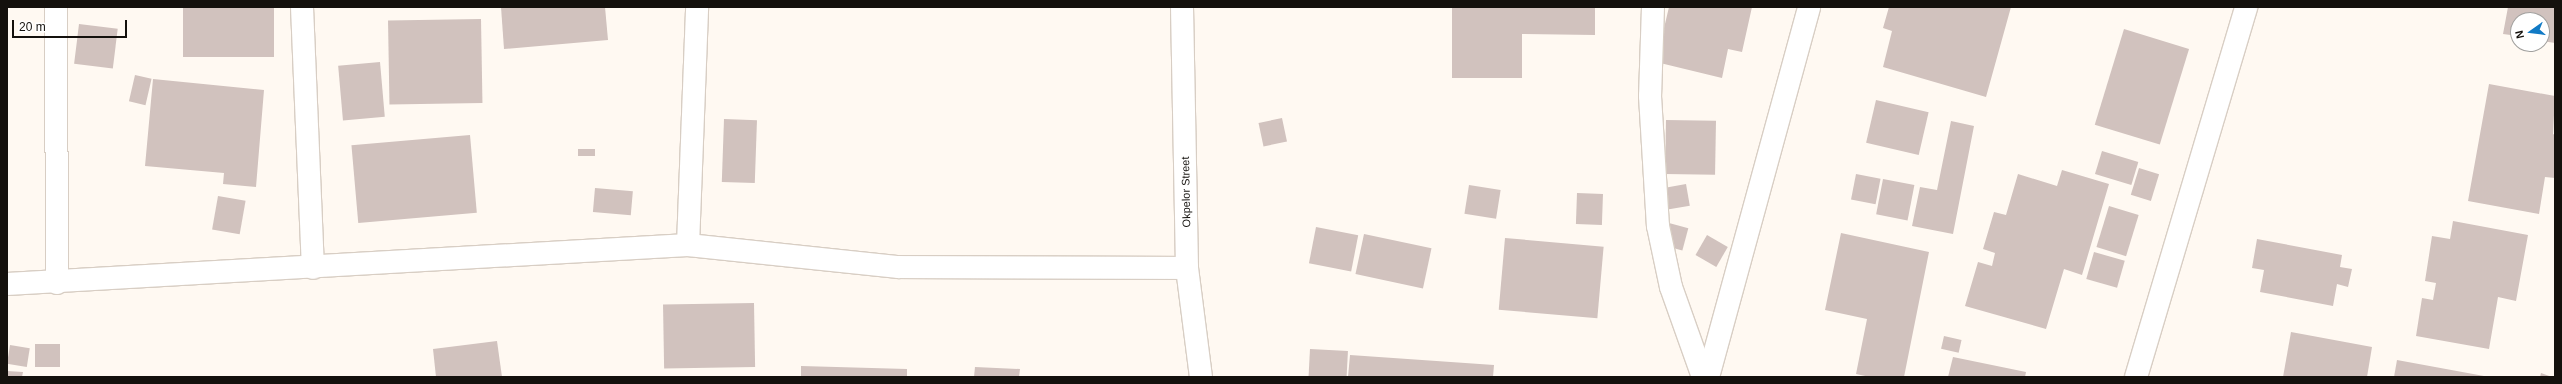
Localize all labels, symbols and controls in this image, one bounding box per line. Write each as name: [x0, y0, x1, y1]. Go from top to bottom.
scale bar: [14, 12, 129, 38]
north arrow: [2510, 12, 2550, 52]
text: 20 m: [19, 20, 46, 34]
text: N: [2513, 29, 2526, 40]
street label: Okpelor Street: [1179, 156, 1193, 228]

